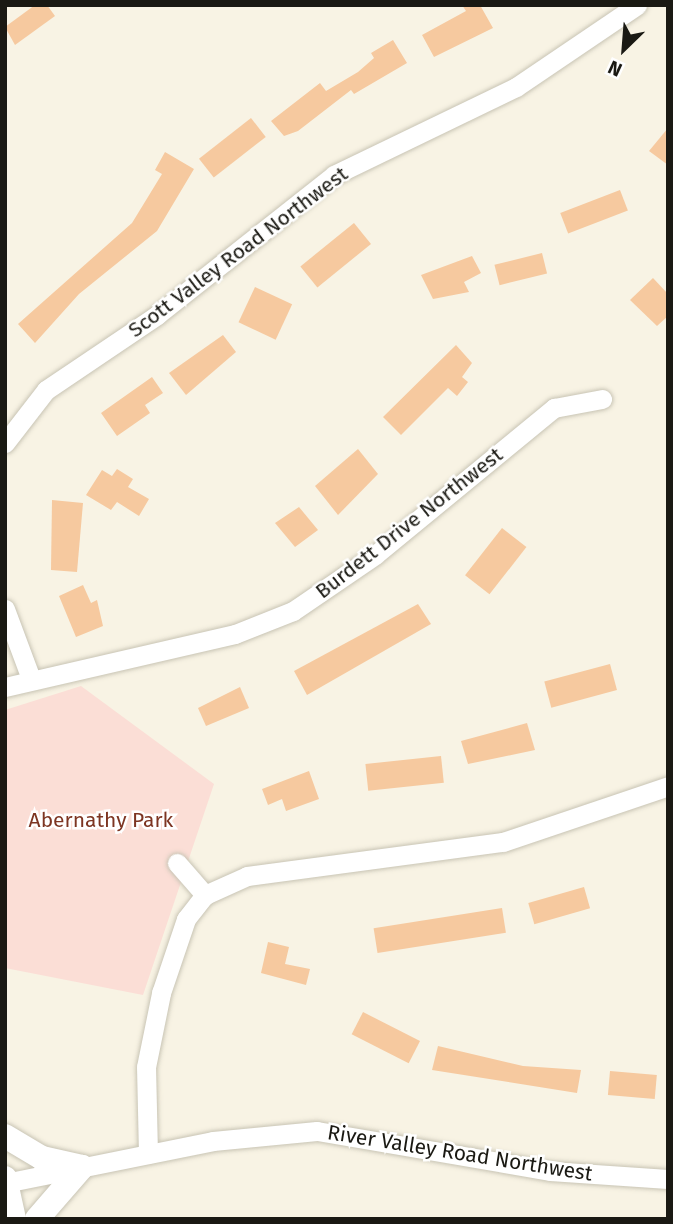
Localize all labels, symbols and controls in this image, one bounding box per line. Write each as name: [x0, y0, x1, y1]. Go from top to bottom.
north arrow: [589, 14, 659, 84]
text: N: [604, 55, 625, 82]
street label: Scott Valley Road Northwest: [123, 161, 353, 343]
street label: Burdett Drive Northwest: [310, 442, 508, 604]
park label: Abernathy Park: [29, 807, 173, 833]
street label: River Valley Road Northwest: [326, 1120, 594, 1186]

